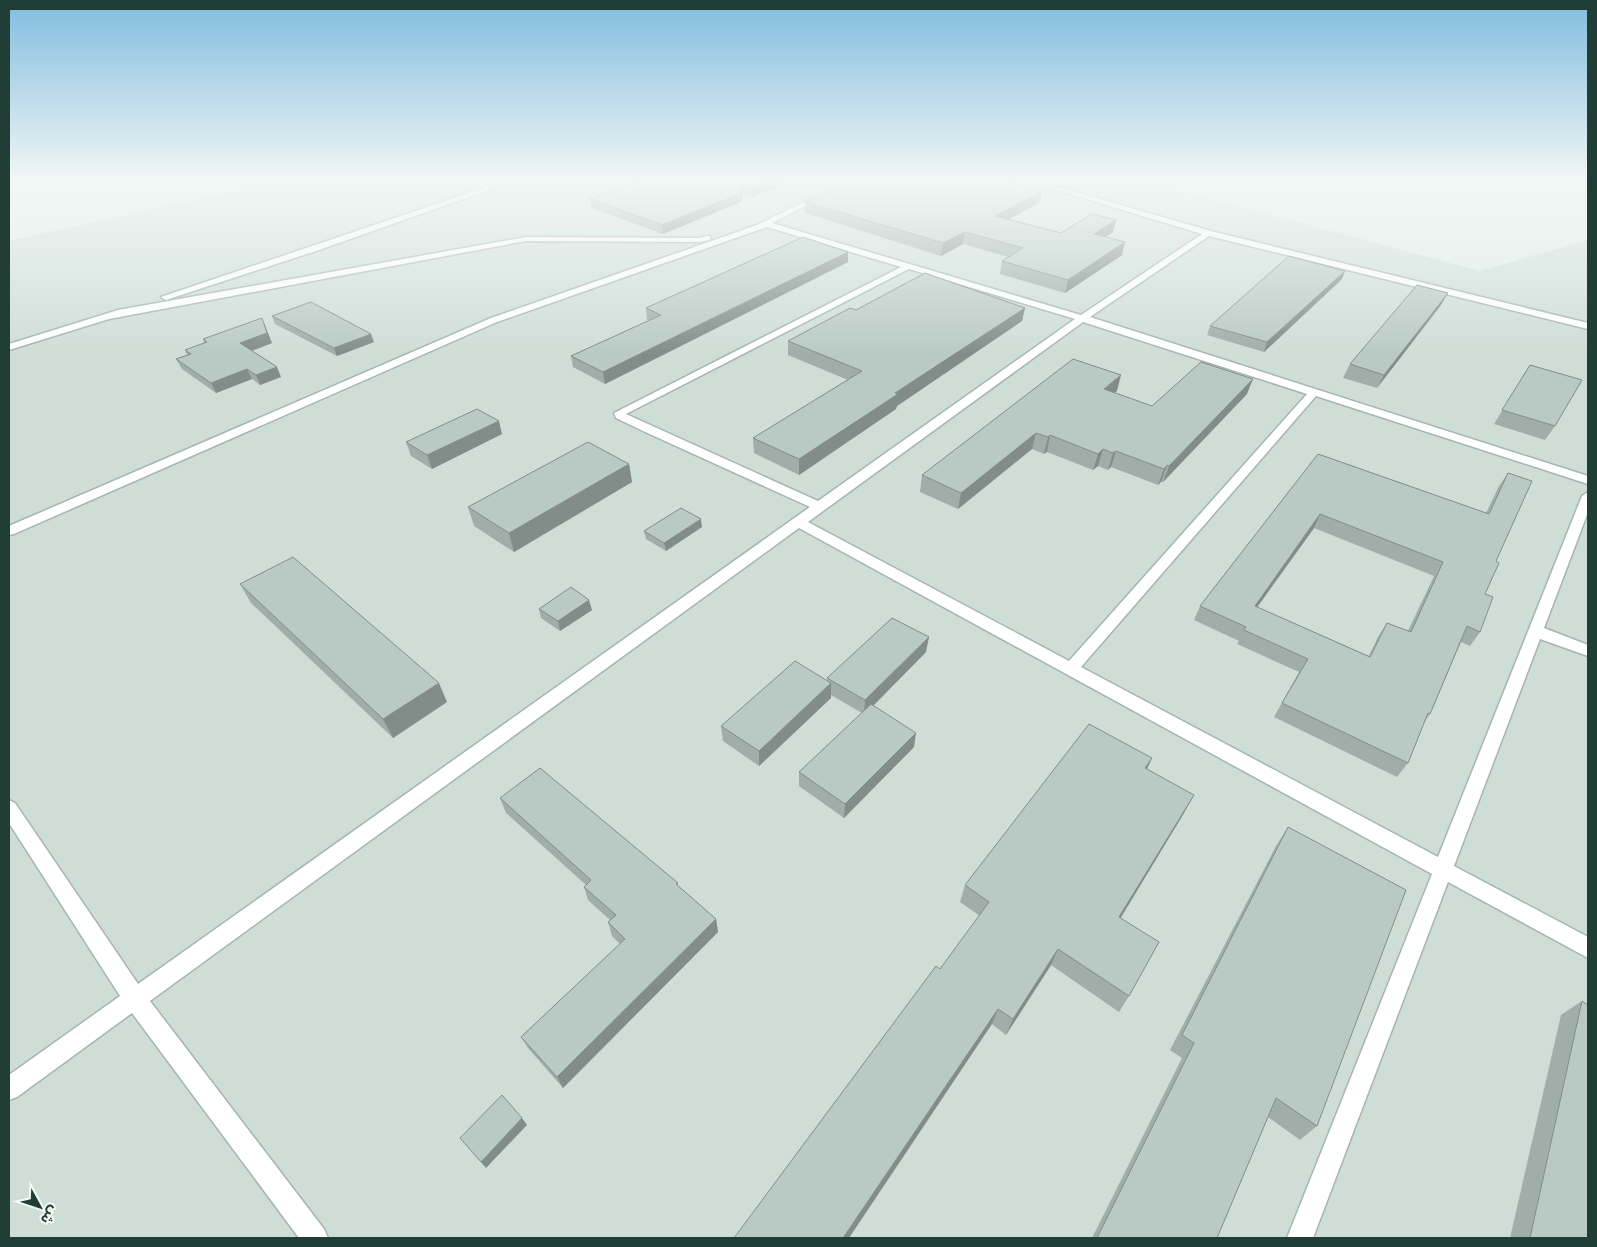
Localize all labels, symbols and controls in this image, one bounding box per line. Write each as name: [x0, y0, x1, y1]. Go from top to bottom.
north arrow: [15, 1182, 65, 1232]
text: ش: [36, 1202, 64, 1229]

